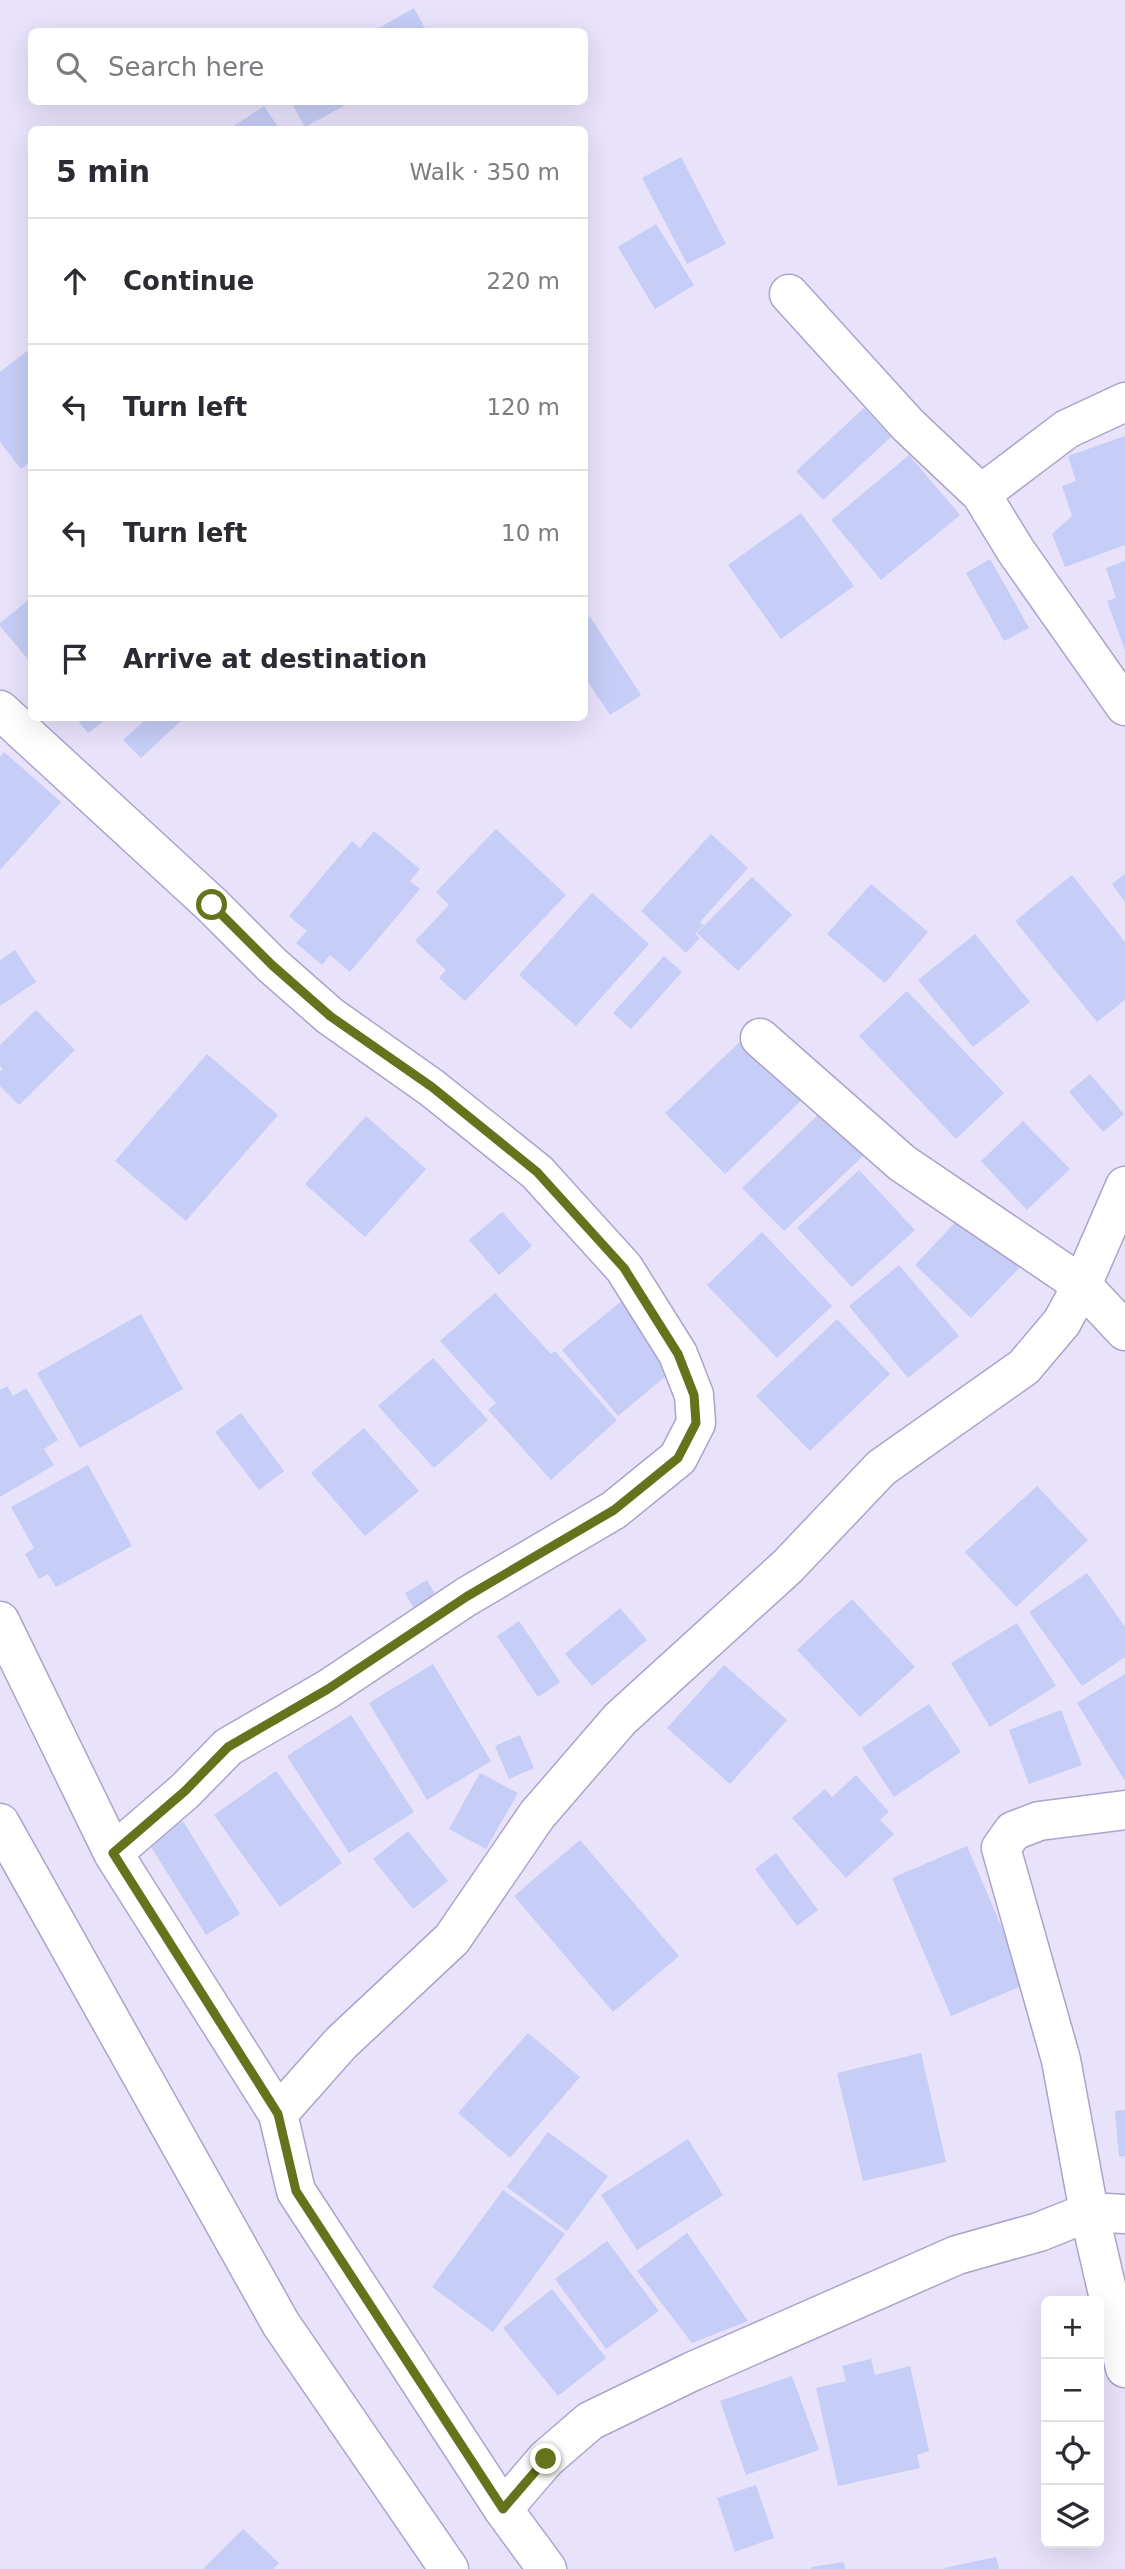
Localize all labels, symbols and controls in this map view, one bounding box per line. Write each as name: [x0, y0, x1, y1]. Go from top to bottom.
search box: [28, 28, 588, 105]
icon: search: [52, 48, 90, 86]
text: Search here: [108, 52, 264, 82]
text: 5 min: [56, 154, 150, 189]
text: Walk · 350 m: [409, 159, 560, 185]
icon: ahead: [56, 262, 94, 300]
text: Continue: [123, 266, 254, 296]
text: 220 m: [486, 268, 560, 294]
icon: left: [56, 388, 94, 426]
text: Turn left: [123, 392, 247, 422]
text: 120 m: [486, 394, 560, 420]
icon: left: [56, 514, 94, 552]
text: Turn left: [123, 518, 247, 548]
text: 10 m: [501, 520, 560, 546]
icon: arrive: [56, 640, 94, 678]
text: Arrive at destination: [123, 644, 427, 674]
route start: [196, 889, 227, 920]
map controls: [1041, 2296, 1104, 2548]
button: +: [1041, 2296, 1104, 2359]
button: −: [1041, 2359, 1104, 2422]
button: locate: [1041, 2422, 1104, 2485]
route end: [530, 2443, 561, 2474]
button: layers: [1041, 2485, 1104, 2548]

